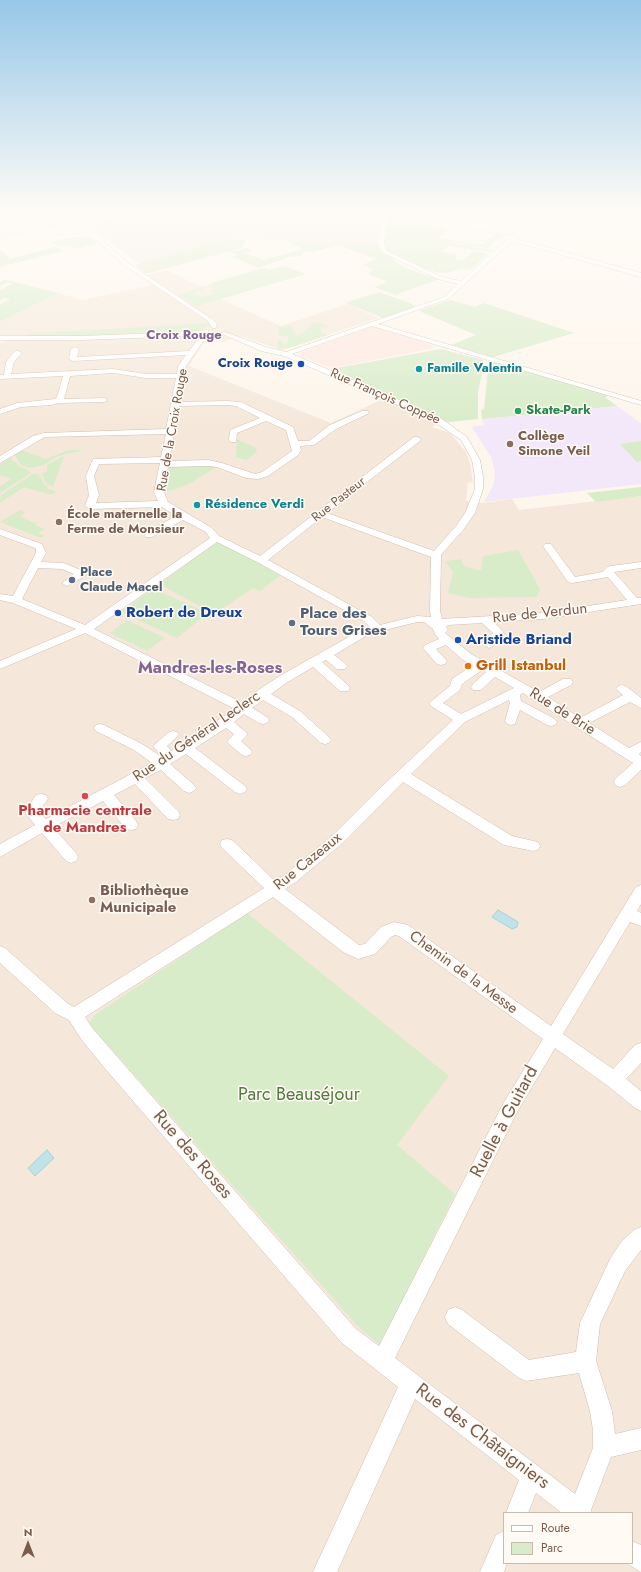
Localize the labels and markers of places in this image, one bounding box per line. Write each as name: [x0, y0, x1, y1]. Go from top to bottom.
place label: Croix Rouge: [218, 356, 293, 372]
marker: Croix Rouge: [296, 359, 306, 369]
place label: Famille Valentin: [427, 361, 522, 377]
marker: Famille Valentin: [414, 364, 424, 374]
place label: Skate-Park: [526, 403, 591, 419]
marker: Skate-Park: [513, 406, 523, 416]
place label: Collège Simone Veil: [518, 429, 590, 460]
marker: Collège Simone Veil: [505, 439, 515, 449]
place label: Résidence Verdi: [205, 497, 304, 513]
marker: Résidence Verdi: [192, 500, 202, 510]
place label: École maternelle la Ferme de Monsieur: [67, 507, 184, 538]
marker: École maternelle la Ferme de Monsieur: [54, 517, 64, 527]
place label: Place Claude Macel: [80, 565, 162, 596]
marker: Place Claude Macel: [67, 575, 77, 585]
place label: Robert de Dreux: [126, 604, 242, 622]
place label: Place des Tours Grises: [300, 605, 387, 640]
marker: Robert de Dreux: [113, 608, 123, 618]
marker: Place des Tours Grises: [287, 618, 297, 628]
place label: Aristide Briand: [466, 631, 572, 649]
marker: Aristide Briand: [453, 635, 463, 645]
place label: Grill Istanbul: [476, 657, 566, 675]
marker: Grill Istanbul: [463, 661, 473, 671]
marker: Pharmacie centrale de Mandres: [80, 791, 90, 801]
place label: Pharmacie centrale de Mandres: [18, 802, 152, 837]
place label: Bibliothèque Municipale: [100, 882, 189, 917]
marker: Bibliothèque Municipale: [87, 895, 97, 905]

